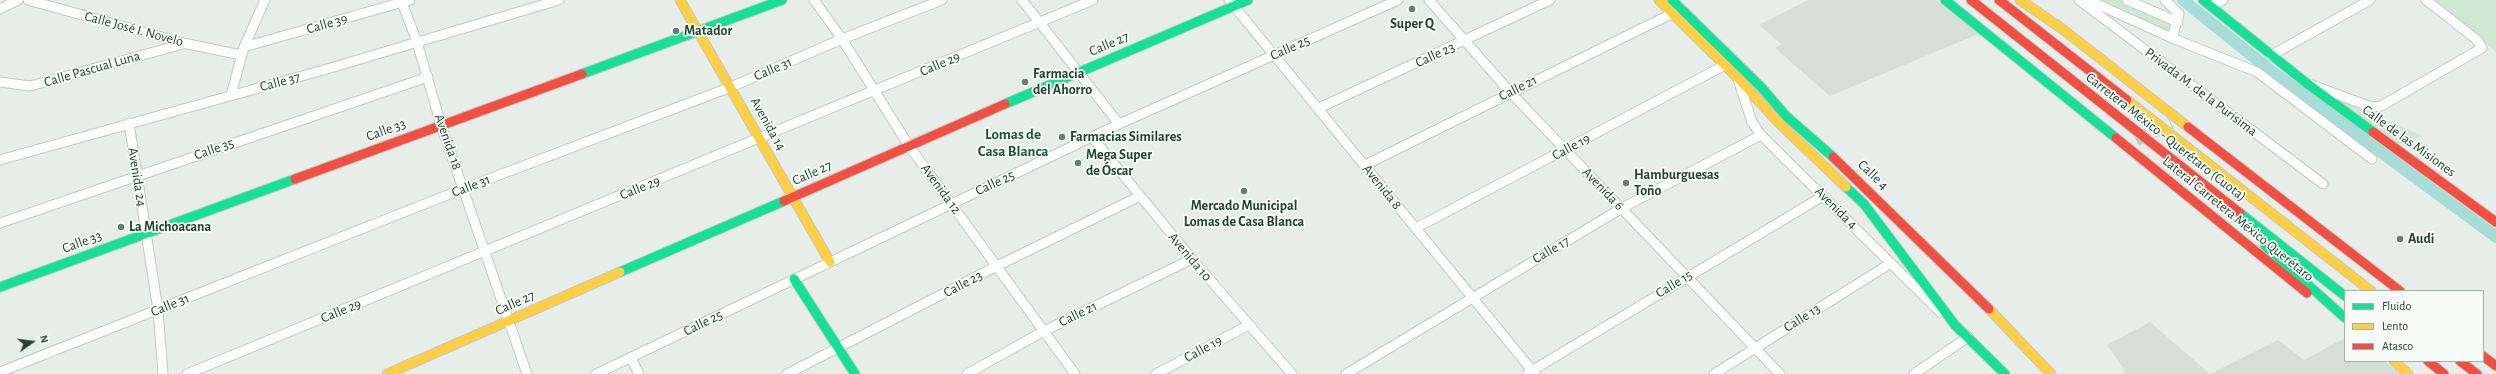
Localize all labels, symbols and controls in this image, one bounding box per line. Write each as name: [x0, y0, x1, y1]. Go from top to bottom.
marker: Super Q: [1407, 4, 1417, 14]
street label: Calle José I. Novelo: [83, 8, 185, 50]
street label: Calle 39: [305, 10, 349, 38]
place label: Super Q: [1390, 16, 1434, 32]
place label: Matador: [684, 23, 732, 39]
marker: Matador: [671, 26, 681, 36]
street label: Calle 27: [1087, 28, 1131, 60]
street label: Calle 25: [1268, 32, 1312, 64]
street label: Calle 23: [1413, 39, 1457, 71]
street label: Privada M. de la Purísima: [2142, 44, 2260, 140]
street label: Calle Pascual Luna: [42, 47, 142, 91]
street label: Calle 29: [917, 48, 963, 80]
street label: Calle 31: [751, 53, 795, 85]
place label: Farmacia del Ahorro: [1033, 66, 1092, 98]
street label: Calle 37: [258, 69, 302, 95]
street label: Carretera México - Querétaro (Cuota): [2082, 69, 2250, 205]
street label: Calle 21: [1496, 72, 1540, 104]
marker: Farmacia del Ahorro: [1020, 77, 1030, 87]
street label: Avenida 14: [747, 94, 789, 154]
street label: Calle de las Misiones: [2359, 101, 2459, 181]
street label: Avenida 18: [431, 112, 465, 172]
street label: Calle 33: [364, 115, 408, 145]
district label: Lomas de Casa Blanca: [978, 125, 1048, 160]
place label: Farmacias Similares: [1070, 129, 1182, 145]
street label: Calle 19: [1549, 130, 1593, 164]
marker: Farmacias Similares: [1057, 132, 1067, 142]
street label: Calle 35: [192, 134, 236, 164]
street label: Avenida 24: [124, 146, 150, 208]
place label: Mega Super de Óscar: [1086, 147, 1152, 180]
street label: Lateral Carretera México Querétaro: [2159, 153, 2317, 285]
street label: Calle 4: [1854, 156, 1892, 194]
street label: Calle 27: [790, 157, 834, 189]
marker: Mega Super de Óscar: [1073, 158, 1083, 168]
street label: Avenida 12: [917, 161, 965, 217]
street label: Avenida 8: [1359, 161, 1405, 213]
street label: Avenida 6: [1578, 164, 1628, 214]
street label: Calle 25: [973, 167, 1017, 199]
place label: Hamburguesas Toño: [1634, 167, 1719, 200]
street label: Calle 31: [449, 171, 493, 201]
street label: Calle 29: [617, 172, 663, 204]
marker: Hamburguesas Toño: [1621, 178, 1631, 188]
street label: Avenida 4: [1811, 183, 1861, 233]
marker: Mercado Municipal Lomas de Casa Blanca: [1239, 186, 1249, 196]
place label: Mercado Municipal Lomas de Casa Blanca: [1184, 198, 1304, 230]
place label: La Michoacana: [129, 219, 211, 235]
marker: La Michoacana: [116, 222, 126, 232]
street label: Calle 33: [60, 227, 104, 257]
street label: Avenida 10: [1165, 229, 1215, 285]
place label: Audi: [2408, 231, 2434, 247]
street label: Calle 17: [1529, 233, 1573, 267]
marker: Audi: [2395, 234, 2405, 244]
street label: Calle 15: [1652, 266, 1696, 302]
street label: Calle 23: [941, 267, 985, 301]
street label: Calle 27: [493, 287, 537, 319]
street label: Calle 31: [148, 290, 192, 320]
legend: [2344, 290, 2484, 362]
street label: Calle 29: [318, 295, 364, 327]
street label: Calle 21: [1056, 298, 1100, 330]
street label: Calle 13: [1781, 300, 1823, 336]
text: Fluido: [2382, 300, 2411, 312]
street label: Calle 25: [681, 306, 725, 340]
text: Lento: [2382, 320, 2408, 332]
north arrow: [12, 322, 52, 362]
street label: Calle 19: [1181, 332, 1225, 366]
text: N: [38, 334, 50, 344]
text: Atasco: [2382, 340, 2413, 352]

